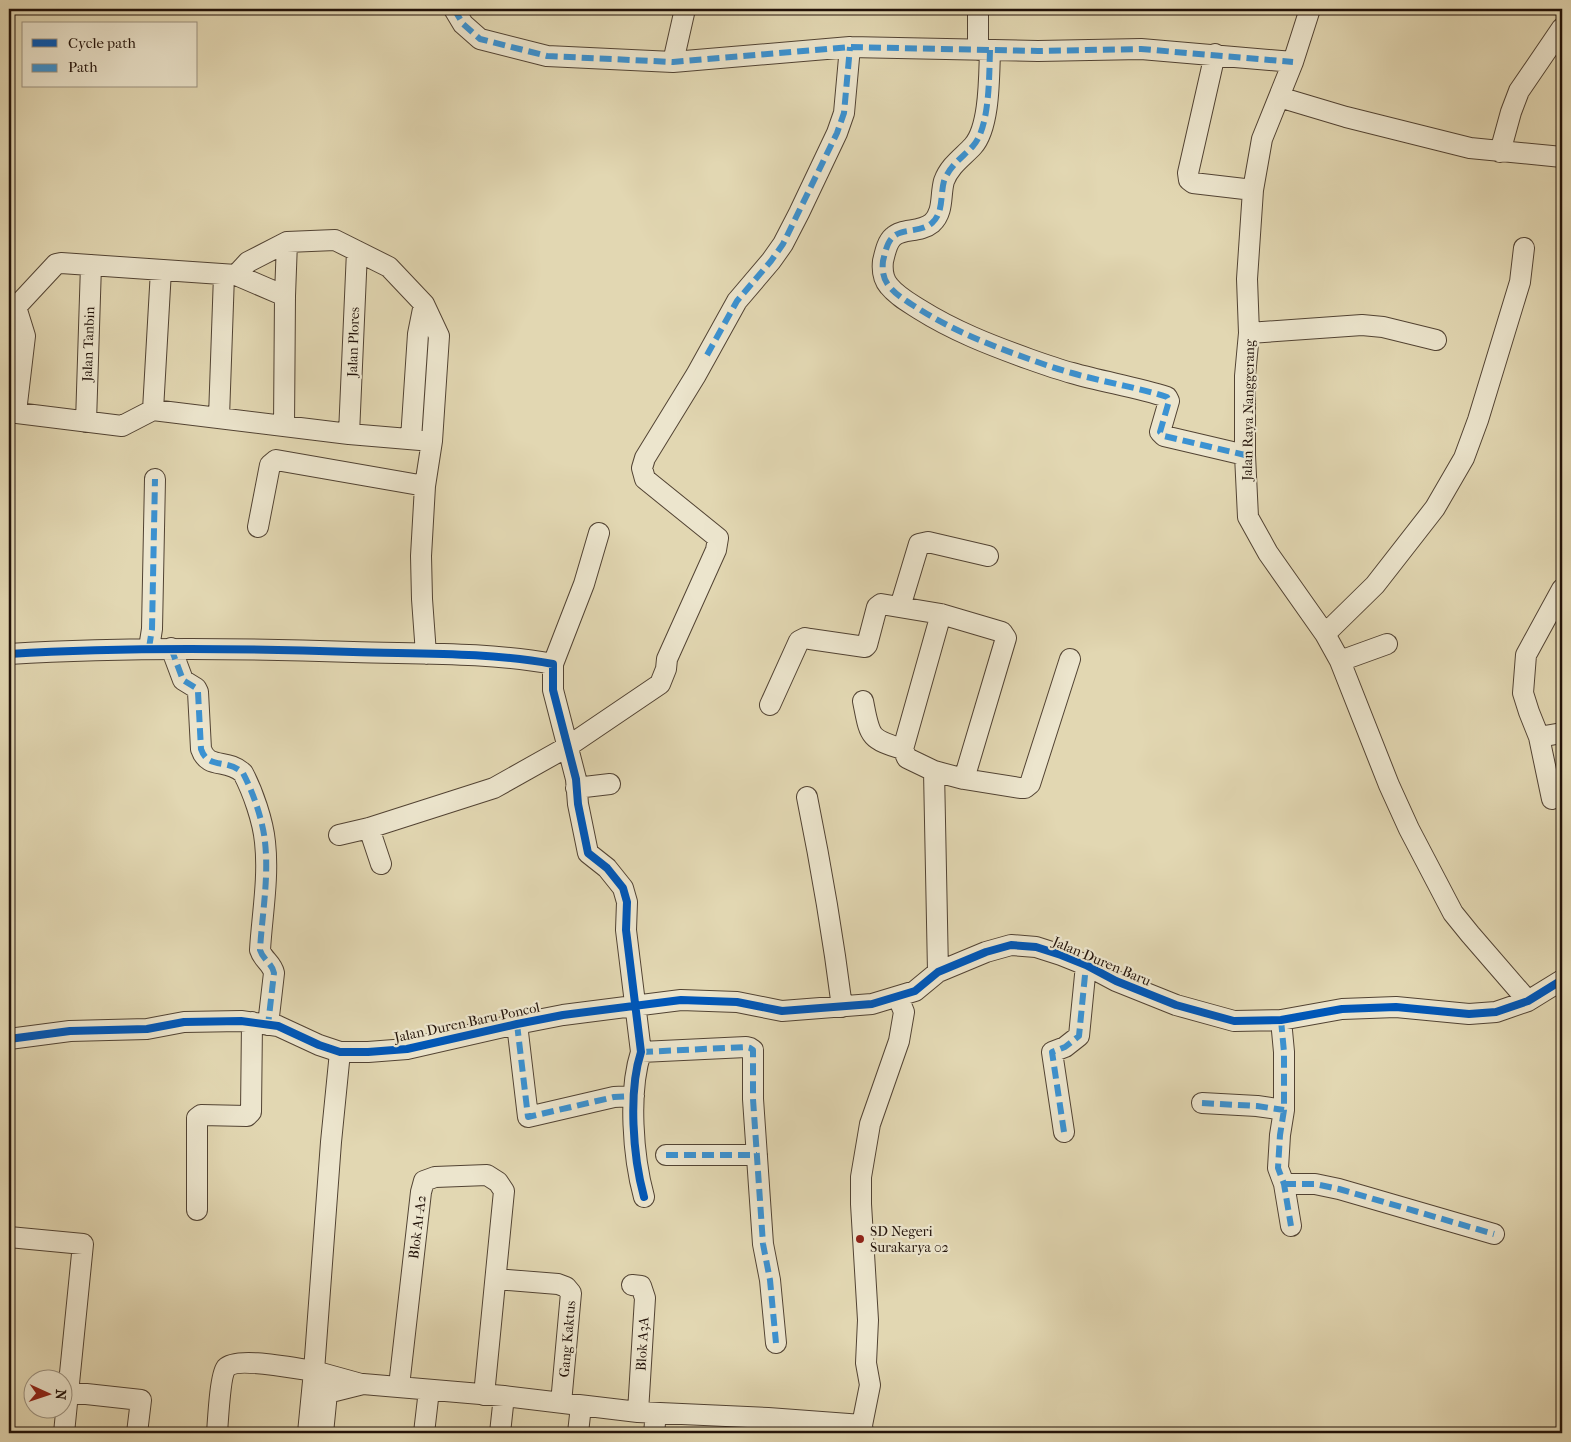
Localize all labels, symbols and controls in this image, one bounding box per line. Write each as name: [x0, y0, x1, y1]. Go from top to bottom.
legend: [22, 22, 198, 88]
text: Cycle path: [68, 34, 136, 52]
text: Path: [68, 58, 98, 76]
street label: Jalan Tanbin: [79, 306, 98, 383]
street label: Jalan Plores: [344, 307, 363, 378]
street label: Jalan Raya Nanggerang: [1239, 339, 1258, 482]
street label: Jalan Duren Baru: [1049, 933, 1154, 990]
street label: Jalan Duren Baru Poncol: [392, 999, 541, 1046]
street label: Blok A1-A2: [405, 1194, 430, 1260]
place label: SD Negeri Surakarya 02: [870, 1223, 949, 1256]
marker: SD Negeri Surakarya 02: [854, 1233, 866, 1245]
street label: Gang Kaktus: [556, 1300, 579, 1378]
street label: Blok A3A: [633, 1316, 652, 1371]
north arrow: [22, 1370, 72, 1420]
text: N: [52, 1389, 69, 1401]

